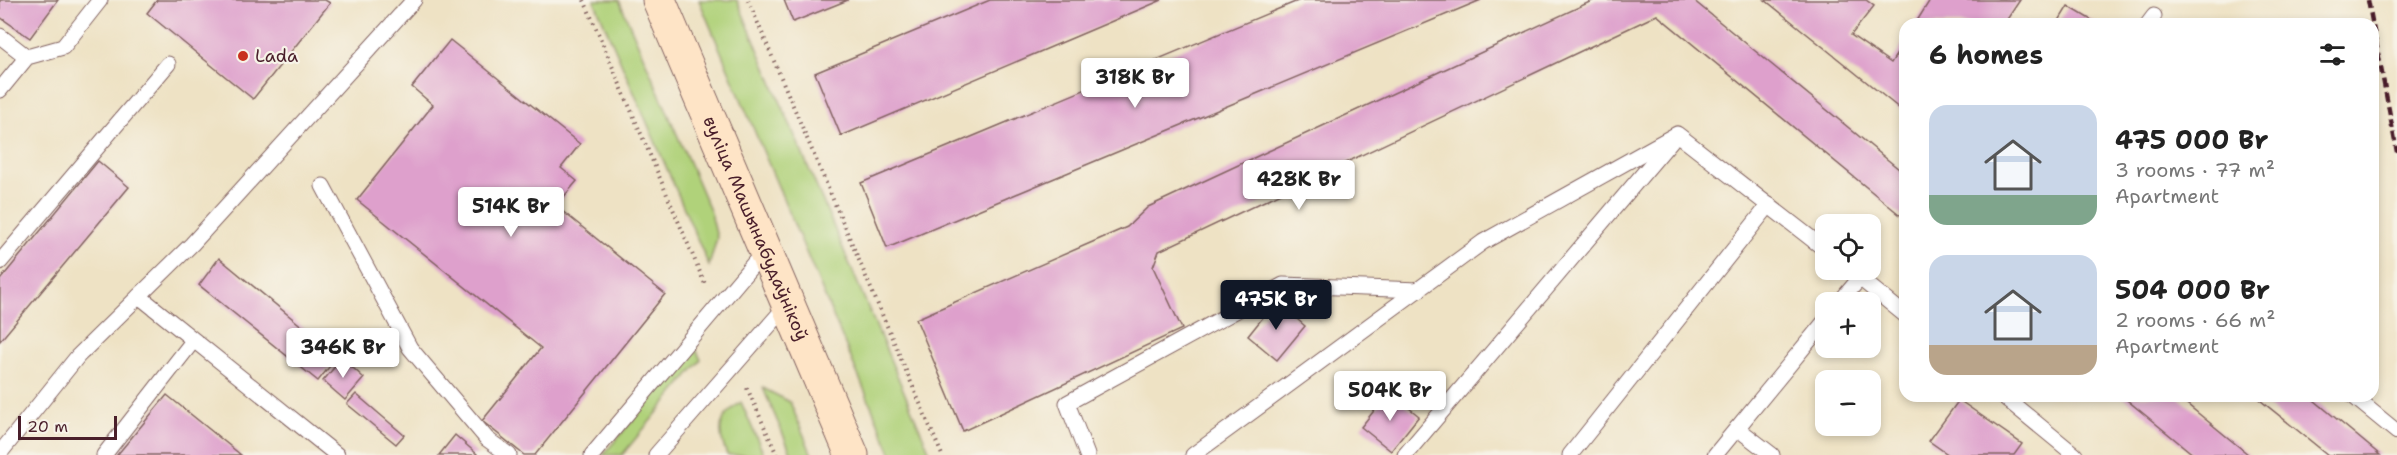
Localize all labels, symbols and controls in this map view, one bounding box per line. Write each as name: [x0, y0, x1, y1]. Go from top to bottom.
text: 6 homes: [1929, 37, 2043, 72]
icon: filters: [2316, 38, 2349, 71]
place label: Lada: [255, 44, 298, 68]
marker: Lada: [236, 49, 250, 63]
pin: 318K Br: [1080, 58, 1190, 109]
text: 318K Br: [1095, 64, 1175, 90]
street label: вуліца Машынабудаўнікоў: [698, 112, 814, 344]
text: 475 000 Br: [2115, 122, 2268, 157]
icon: home: [1977, 129, 2049, 201]
text: 3 rooms · 77 m²: [2115, 157, 2275, 183]
pin: 428K Br: [1244, 160, 1354, 211]
text: 428K Br: [1257, 166, 1341, 192]
text: Apartment: [2115, 183, 2219, 209]
pin: 514K Br: [456, 187, 566, 238]
text: 514K Br: [472, 193, 550, 219]
map controls: [1815, 214, 1881, 436]
button: locate: [1815, 214, 1881, 280]
text: 504 000 Br: [2115, 272, 2270, 307]
icon: home: [1977, 279, 2049, 351]
pin: 475K Br: [1221, 280, 1331, 331]
text: 475K Br: [1235, 286, 1317, 312]
button: +: [1815, 292, 1881, 358]
text: 2 rooms · 66 m²: [2115, 307, 2276, 333]
pin: 346K Br: [288, 328, 398, 379]
text: Apartment: [2115, 333, 2219, 359]
text: 346K Br: [300, 334, 386, 360]
button: −: [1815, 370, 1881, 436]
pin: 504K Br: [1335, 371, 1445, 422]
text: 504K Br: [1348, 377, 1432, 403]
scale bar: [18, 413, 117, 440]
text: 20 m: [27, 416, 68, 437]

